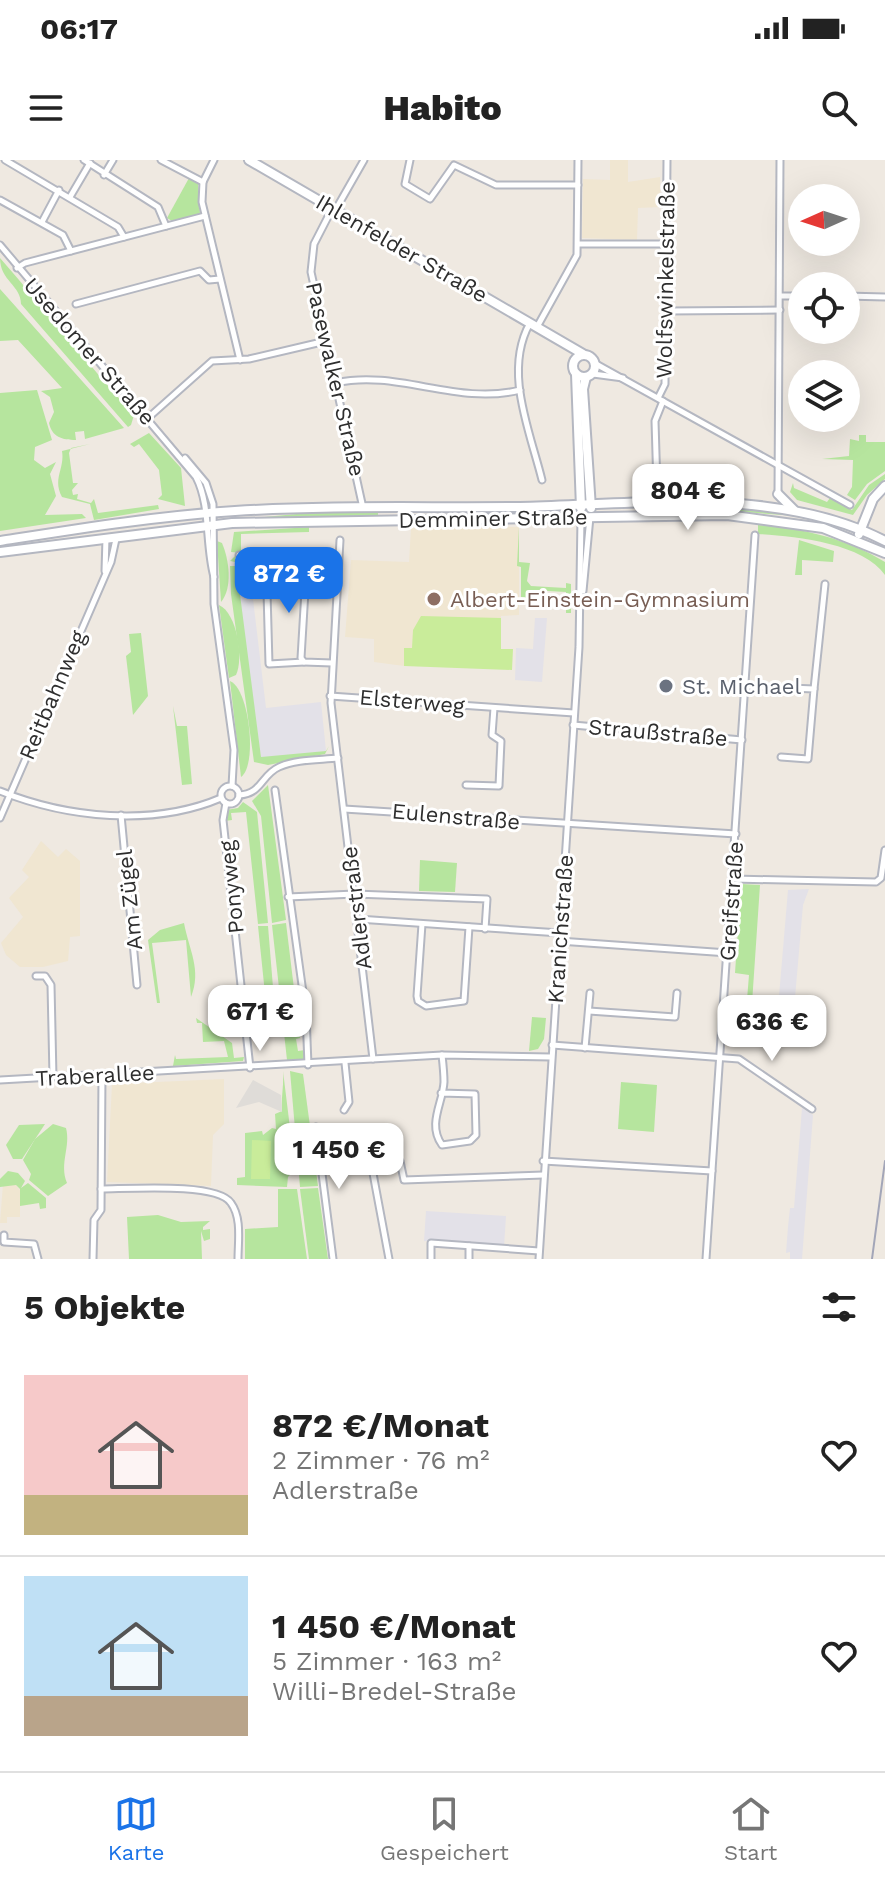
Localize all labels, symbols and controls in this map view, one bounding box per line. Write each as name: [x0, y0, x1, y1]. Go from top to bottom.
text: 06:17: [40, 11, 118, 46]
icon: menu: [24, 86, 68, 130]
icon: search: [817, 86, 861, 130]
text: Habito: [383, 87, 502, 129]
street label: Wolfswinkelstraße: [651, 181, 680, 379]
north arrow: [788, 184, 860, 256]
map controls: [788, 184, 860, 432]
street label: Ihlenfelder Straße: [312, 189, 492, 308]
button: locate: [788, 272, 860, 344]
street label: Usedomer Straße: [19, 273, 160, 430]
street label: Pasewalker Straße: [301, 280, 370, 479]
button: layers: [788, 360, 860, 432]
pin: 804 €: [632, 464, 744, 532]
text: 804 €: [650, 475, 726, 505]
street label: Demminer Straße: [398, 504, 588, 533]
pin: 872 €: [233, 547, 345, 615]
text: 872 €: [253, 558, 325, 588]
place label: Albert-Einstein-Gymnasium: [450, 587, 750, 612]
marker: Albert-Einstein-Gymnasium: [425, 590, 443, 608]
street label: Reitbahnweg: [14, 627, 91, 763]
place label: St. Michael: [682, 674, 801, 699]
marker: St. Michael: [657, 677, 675, 695]
street label: Elsterweg: [358, 684, 466, 719]
street label: Straußstraße: [587, 714, 729, 751]
street label: Eulenstraße: [391, 798, 521, 835]
street label: Ponyweg: [214, 839, 249, 935]
street label: Greifstraße: [715, 840, 748, 962]
street label: Adlerstraße: [337, 845, 376, 971]
street label: Am Zügel: [112, 848, 147, 952]
street label: Kranichstraße: [543, 854, 578, 1004]
pin: 671 €: [204, 985, 316, 1053]
pin: 636 €: [716, 995, 828, 1063]
text: 671 €: [226, 996, 294, 1026]
text: 636 €: [735, 1006, 809, 1036]
street label: Traberallee: [35, 1060, 155, 1091]
pin: 1 450 €: [265, 1123, 413, 1191]
text: 1 450 €: [292, 1134, 386, 1164]
icon: filters: [817, 1285, 861, 1329]
text: 5 Objekte: [24, 1287, 185, 1327]
text: 872 €/Monat: [272, 1405, 489, 1445]
icon: home: [88, 1407, 184, 1503]
icon: heart: [817, 1433, 861, 1477]
text: 2 Zimmer · 76 m²: [272, 1445, 489, 1475]
text: Adlerstraße: [272, 1475, 419, 1505]
text: 1 450 €/Monat: [272, 1606, 516, 1646]
icon: home: [88, 1608, 184, 1704]
icon: heart: [817, 1634, 861, 1678]
text: 5 Zimmer · 163 m²: [272, 1646, 501, 1676]
text: Willi-Bredel-Straße: [272, 1676, 517, 1706]
tab: Karte: [108, 1792, 165, 1865]
tab: Gespeichert: [380, 1792, 509, 1865]
tab: Start: [724, 1792, 777, 1865]

